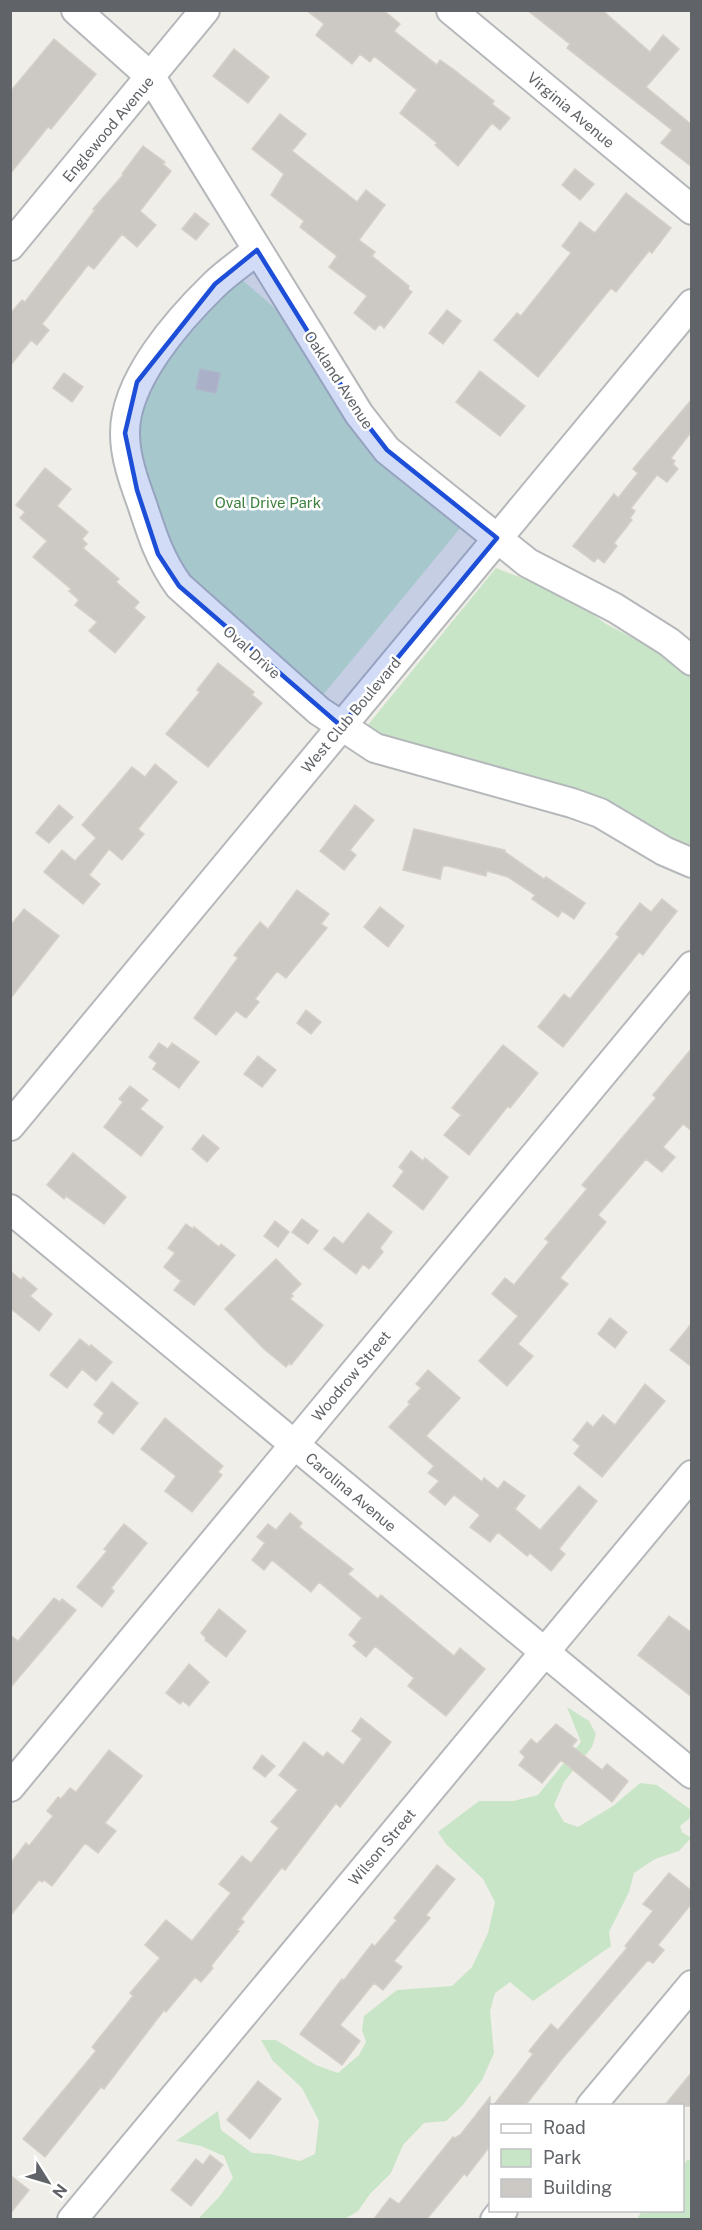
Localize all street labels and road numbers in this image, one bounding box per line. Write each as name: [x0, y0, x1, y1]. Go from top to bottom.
street label: Virginia Avenue: [524, 69, 618, 151]
street label: Englewood Avenue: [59, 73, 157, 185]
street label: Oakland Avenue: [301, 328, 377, 432]
street label: Oval Drive: [220, 622, 284, 682]
street label: West Club Boulevard: [298, 654, 404, 776]
street label: Woodrow Street: [308, 1327, 394, 1425]
street label: Carolina Avenue: [302, 1449, 400, 1535]
street label: Wilson Street: [345, 1805, 419, 1889]

